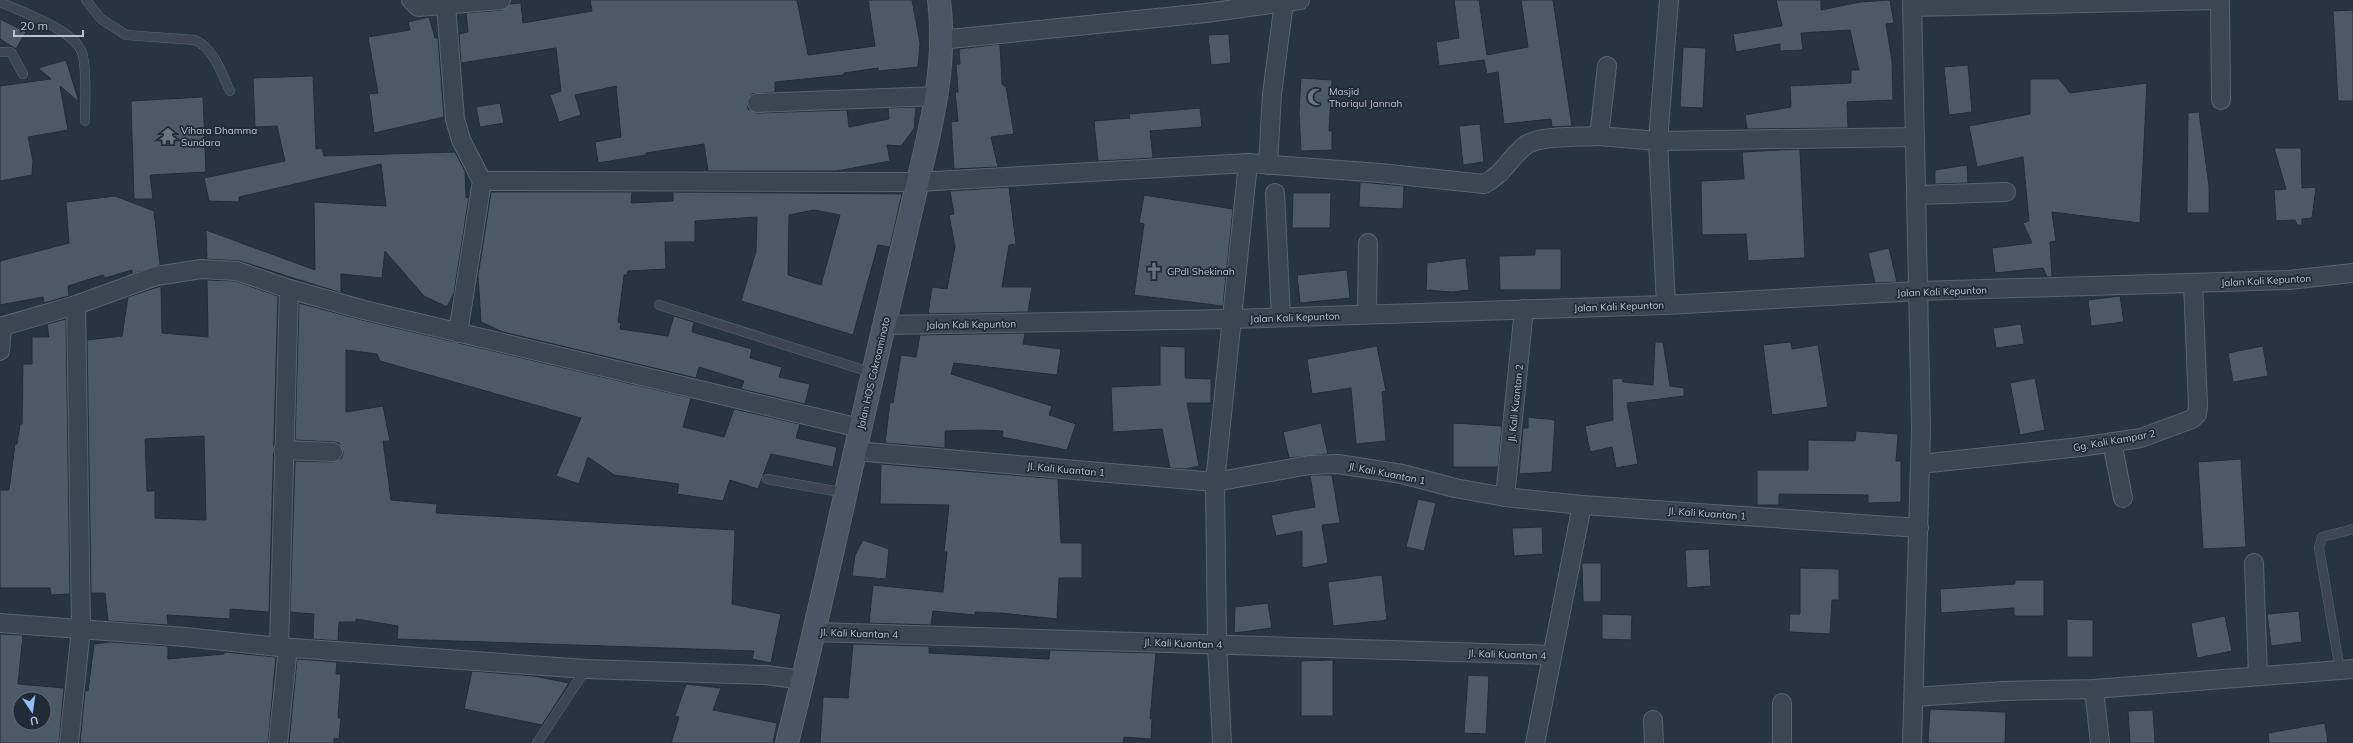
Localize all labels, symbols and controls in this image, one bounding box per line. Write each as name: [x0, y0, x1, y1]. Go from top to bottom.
scale bar: [14, 12, 83, 38]
text: 20 m: [20, 18, 48, 33]
place label: Masjid Thoriqul Jannah: [1329, 85, 1402, 110]
mosque icon: Masjid Thoriqul Jannah: [1306, 87, 1326, 107]
place label: Vihara Dhamma Sundara: [181, 124, 257, 149]
temple icon: Vihara Dhamma Sundara: [158, 126, 178, 146]
church icon: GPdI Shekinah: [1144, 261, 1164, 281]
place label: GPdI Shekinah: [1167, 265, 1235, 278]
street label: Jalan Kali Kepunton: [2221, 272, 2312, 289]
street label: Jalan Kali Kepunton: [1897, 283, 1987, 300]
street label: Jalan Kali Kepunton: [1574, 298, 1664, 315]
street label: Jalan Kali Kepunton: [1250, 309, 1340, 326]
street label: Jalan HOS Cokroaminoto: [854, 315, 893, 431]
street label: Jalan Kali Kepunton: [926, 317, 1016, 332]
street label: Jl. Kali Kuantan 2: [1505, 364, 1526, 443]
street label: Gg. Kali Kampar 2: [2072, 427, 2156, 454]
street label: Jl. Kali Kuantan 1: [1026, 460, 1105, 479]
street label: Jl. Kali Kuantan 1: [1347, 460, 1426, 487]
street label: Jl. Kali Kuantan 1: [1668, 504, 1746, 523]
street label: Jl. Kali Kuantan 4: [820, 626, 898, 641]
street label: Jl. Kali Kuantan 4: [1144, 636, 1222, 651]
street label: Jl. Kali Kuantan 4: [1468, 647, 1546, 662]
north arrow: [12, 691, 52, 731]
text: U: [29, 713, 40, 728]

